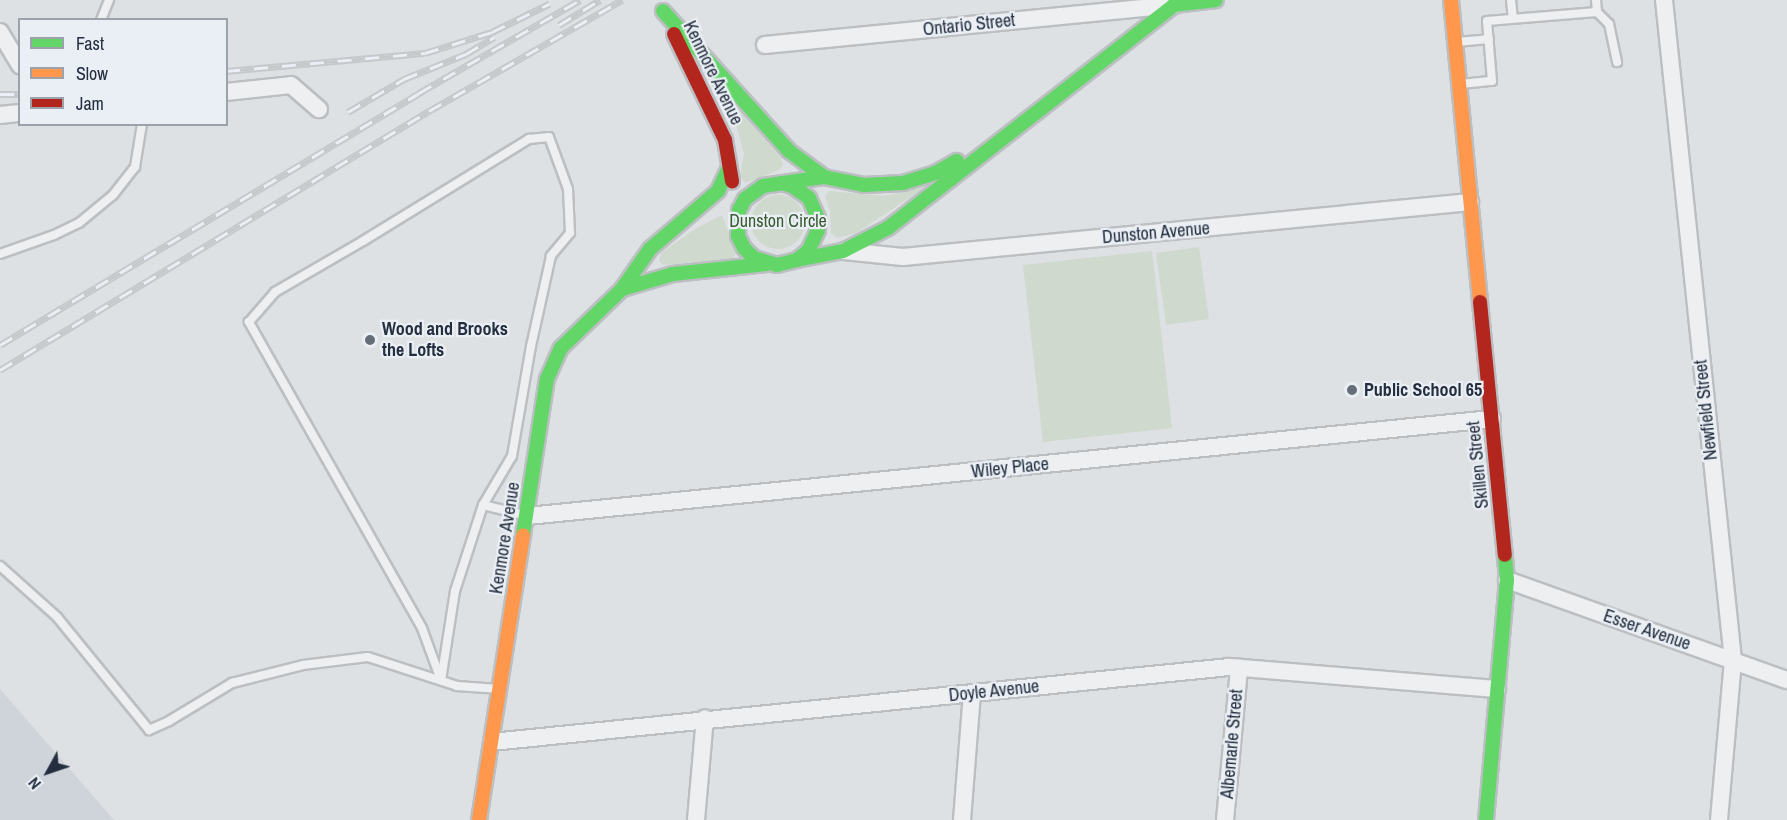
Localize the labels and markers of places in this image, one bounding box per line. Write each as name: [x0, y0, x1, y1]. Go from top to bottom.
place label: Wood and Brooks the Lofts: [382, 319, 508, 362]
marker: Wood and Brooks the Lofts: [363, 333, 377, 347]
place label: Public School 65: [1364, 379, 1482, 401]
marker: Public School 65: [1345, 383, 1359, 397]

